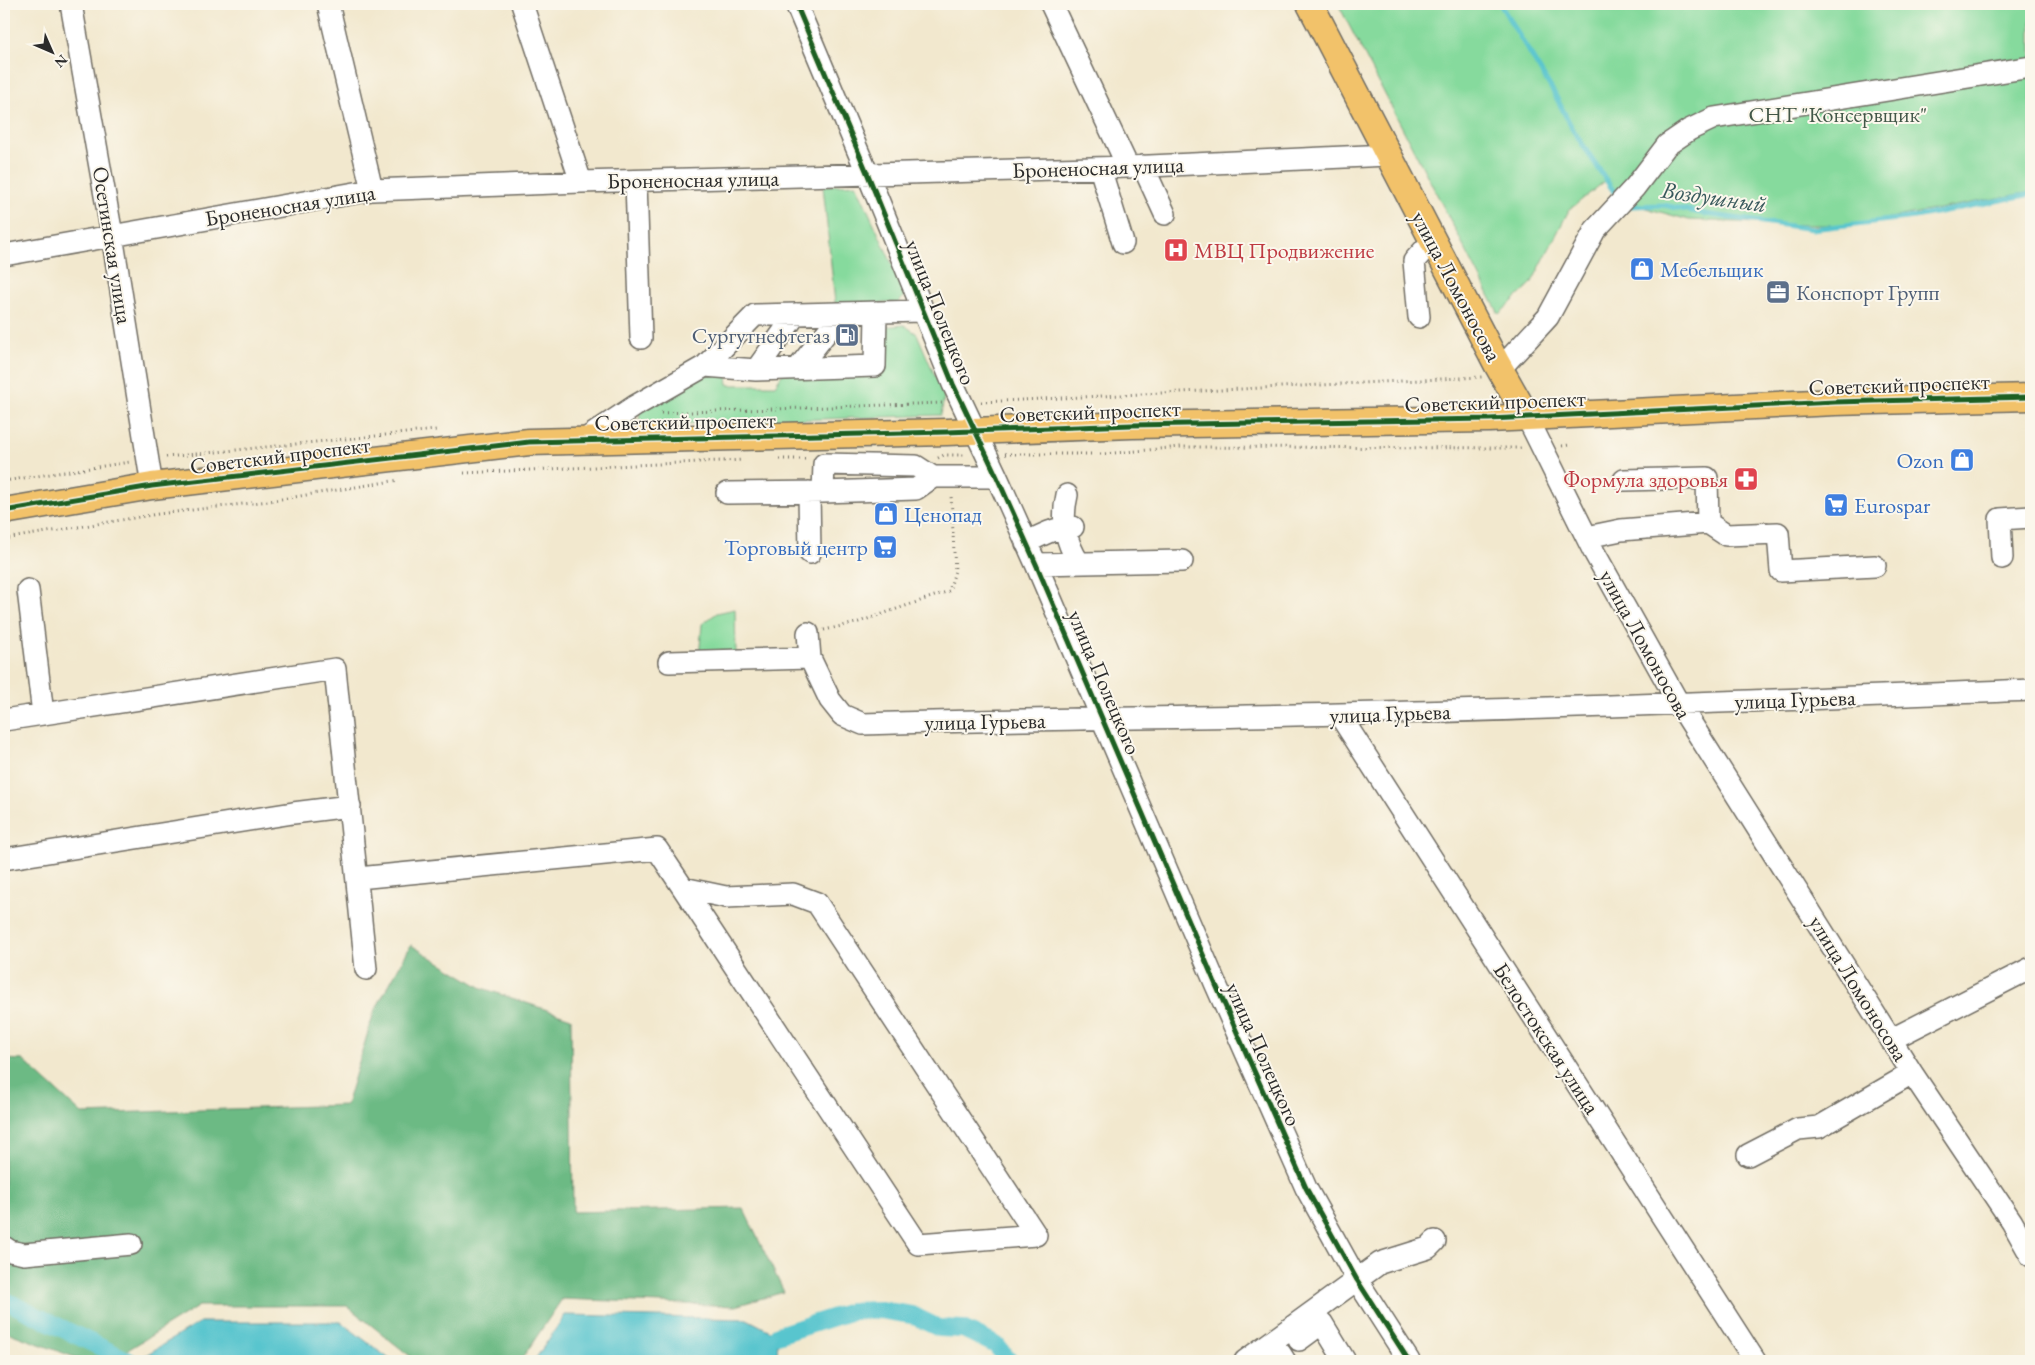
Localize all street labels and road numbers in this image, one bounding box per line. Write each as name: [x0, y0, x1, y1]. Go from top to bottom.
street label: Броненосная улица: [1012, 150, 1185, 185]
street label: Броненосная улица: [607, 163, 780, 195]
street label: Осетинская улица: [86, 164, 139, 326]
street label: Броненосная улица: [203, 178, 378, 233]
street label: улица Ломоносова: [1405, 206, 1509, 367]
street label: улица Полецкого: [898, 235, 983, 389]
street label: Советский проспект: [1808, 367, 1990, 402]
street label: Советский проспект: [1404, 384, 1586, 419]
street label: Советский проспект: [999, 394, 1181, 429]
street label: Советский проспект: [594, 405, 776, 438]
street label: Советский проспект: [188, 430, 372, 481]
street label: улица Ломоносова: [1592, 564, 1699, 724]
street label: улица Полецкого: [1061, 605, 1148, 759]
street label: улица Гурьева: [1734, 683, 1856, 716]
street label: улица Гурьева: [1329, 697, 1451, 730]
street label: улица Гурьева: [924, 706, 1046, 737]
street label: улица Ломоносова: [1802, 910, 1915, 1067]
street label: Белостокская улица: [1487, 957, 1607, 1120]
street label: улица Полецкого: [1219, 978, 1308, 1131]

